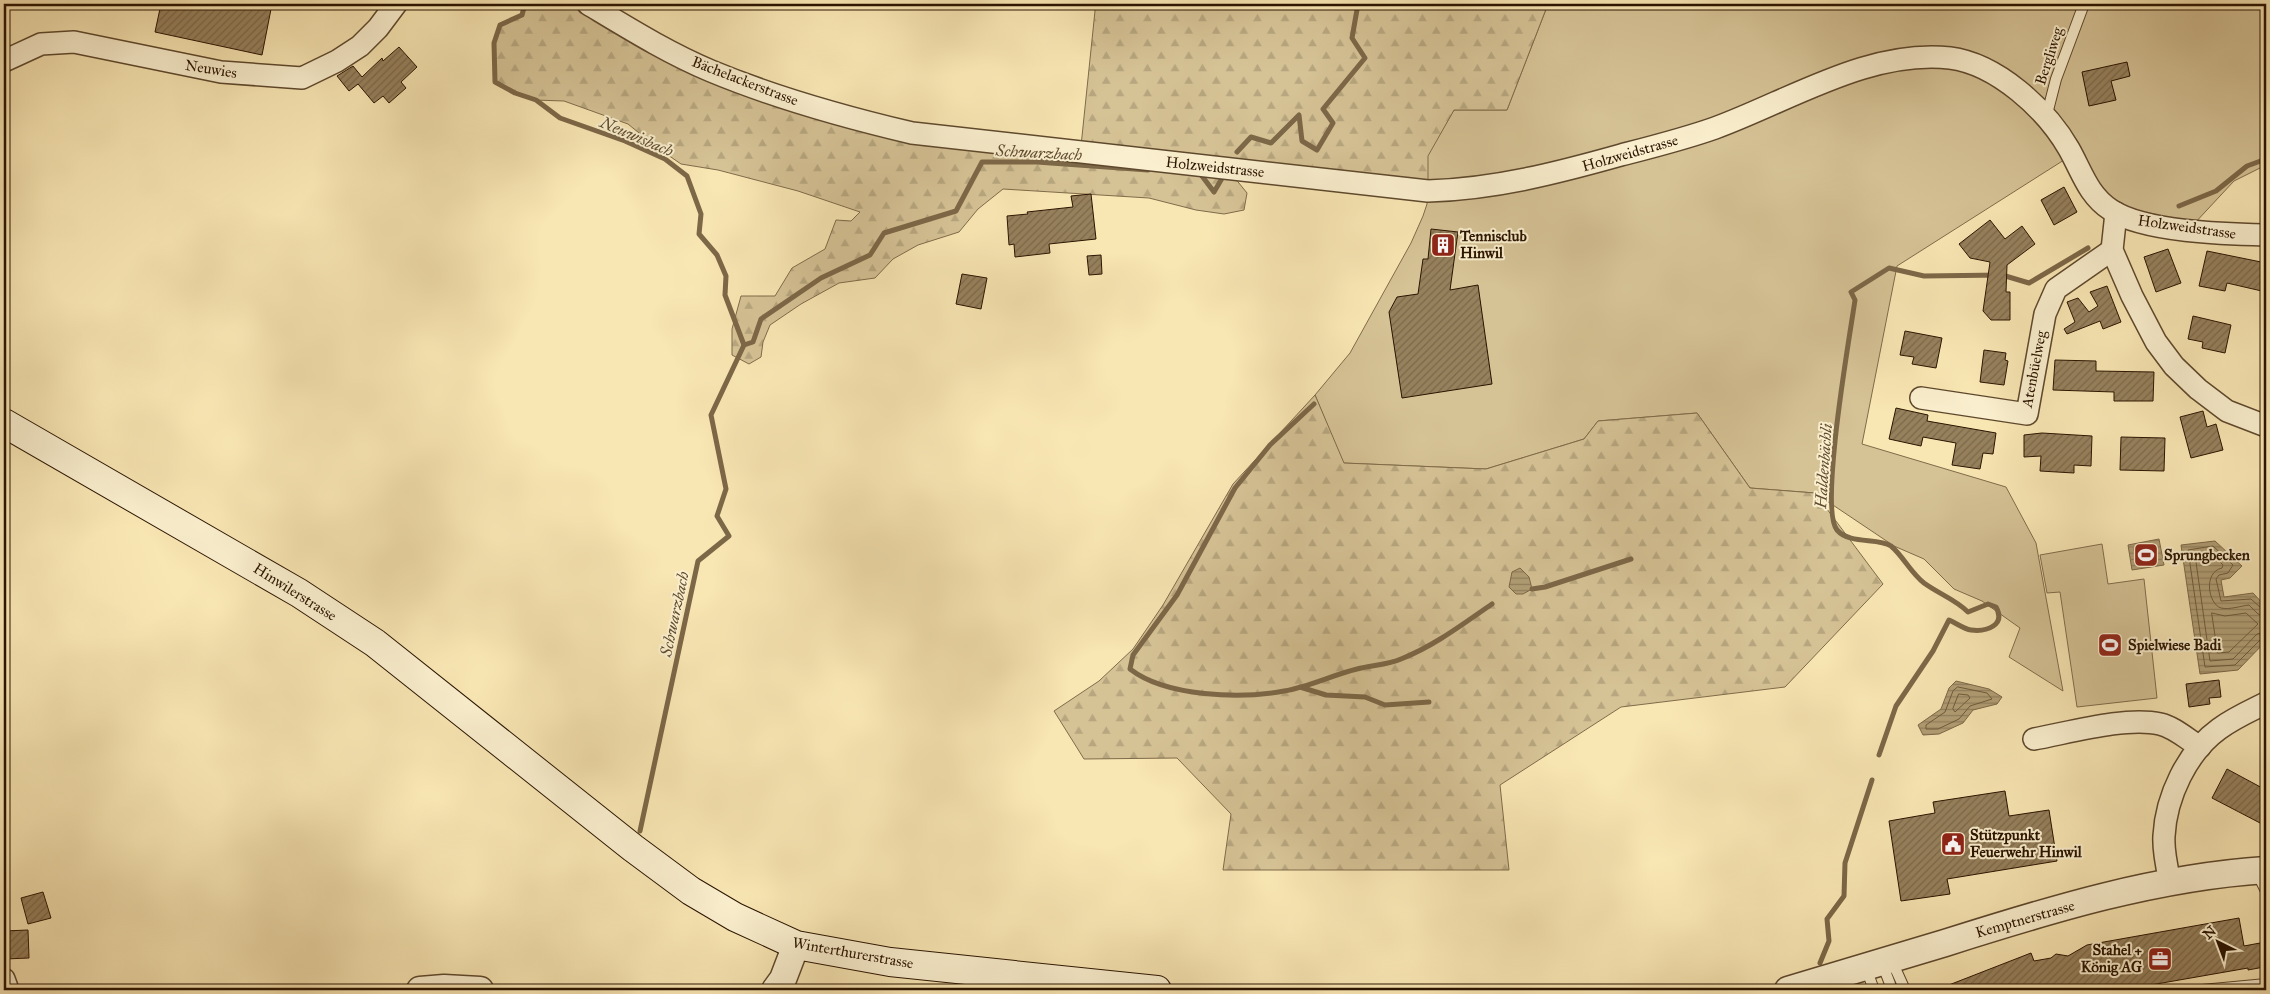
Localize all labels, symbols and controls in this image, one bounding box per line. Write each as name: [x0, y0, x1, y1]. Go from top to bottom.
street label: Bergliweg: [2031, 24, 2067, 87]
street label: Bächelackerstrasse: [689, 52, 801, 110]
street label: Neuwies: [184, 56, 238, 82]
water label: Neuwisbach: [596, 112, 677, 160]
street label: Holzweidstrasse: [1580, 131, 1680, 175]
water label: Schwarzbach: [994, 141, 1083, 164]
street label: Holzweidstrasse: [1165, 153, 1265, 181]
street label: Holzweidstrasse: [2137, 211, 2237, 243]
place label: Tennisclub Hinwil: [1459, 227, 1527, 262]
building icon: Tennisclub Hinwil: [1430, 232, 1456, 258]
street label: Atenbüelweg: [2018, 328, 2050, 410]
water label: Haldenbächli: [1811, 422, 1836, 510]
sports icon: Sprungbecken: [2133, 542, 2159, 568]
place label: Sprungbecken: [2164, 546, 2251, 565]
street label: Hinwilerstrasse: [250, 559, 340, 625]
water label: Schwarzbach: [656, 570, 693, 659]
sports icon: Spielwiese Badi: [2097, 632, 2123, 658]
place label: Spielwiese Badi: [2128, 636, 2222, 655]
place label: Stützpunkt Feuerwehr Hinwil: [1970, 826, 2083, 861]
public building icon: Stützpunkt Feuerwehr Hinwil: [1940, 831, 1966, 857]
street label: Kemptnerstrasse: [1973, 896, 2077, 942]
north arrow: [2192, 916, 2242, 966]
text: N: [2200, 922, 2220, 943]
street label: Winterthurerstrasse: [791, 934, 915, 972]
place label: Stahel + König AG: [2081, 941, 2143, 977]
office icon: Stahel + König AG: [2147, 946, 2173, 972]

